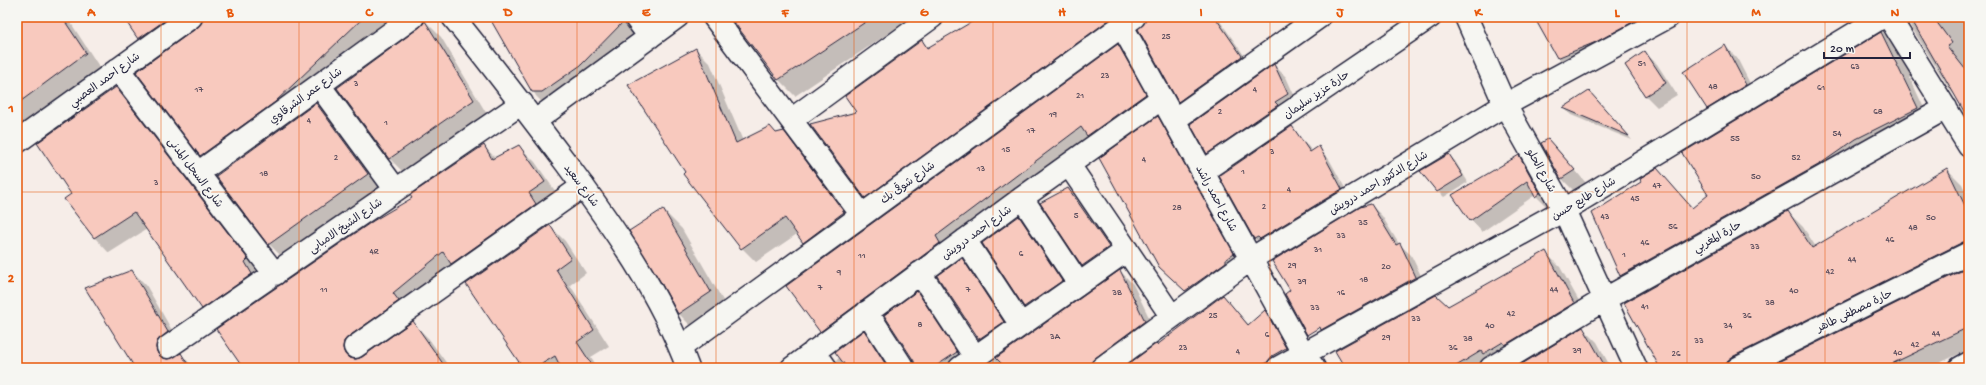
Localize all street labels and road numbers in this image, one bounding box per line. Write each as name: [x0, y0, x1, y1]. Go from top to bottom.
street label: شارع احمد العصبي: [67, 50, 145, 113]
street label: شارع عمر الشرقاوي: [267, 65, 346, 128]
street label: حارة عزيز سليمان: [1281, 68, 1352, 122]
street label: شارع السجل المدنى: [164, 135, 225, 211]
street label: شارع الحلو: [1522, 146, 1558, 195]
street label: شارع الدكتور احمد درويش: [1327, 149, 1431, 219]
street label: شارع شوقى بك: [877, 158, 938, 208]
street label: شارع سعيد: [560, 162, 601, 210]
street label: شارع احمد راشد: [1191, 163, 1239, 234]
street label: شارع طايع حسن: [1549, 175, 1619, 224]
street label: شارع الشيخ الامبابى: [307, 196, 386, 257]
street label: شارع احمد درويش: [939, 203, 1015, 264]
street label: حارة المغربي: [1691, 219, 1746, 259]
street label: حارة مصطفى طاهر: [1814, 287, 1895, 336]

